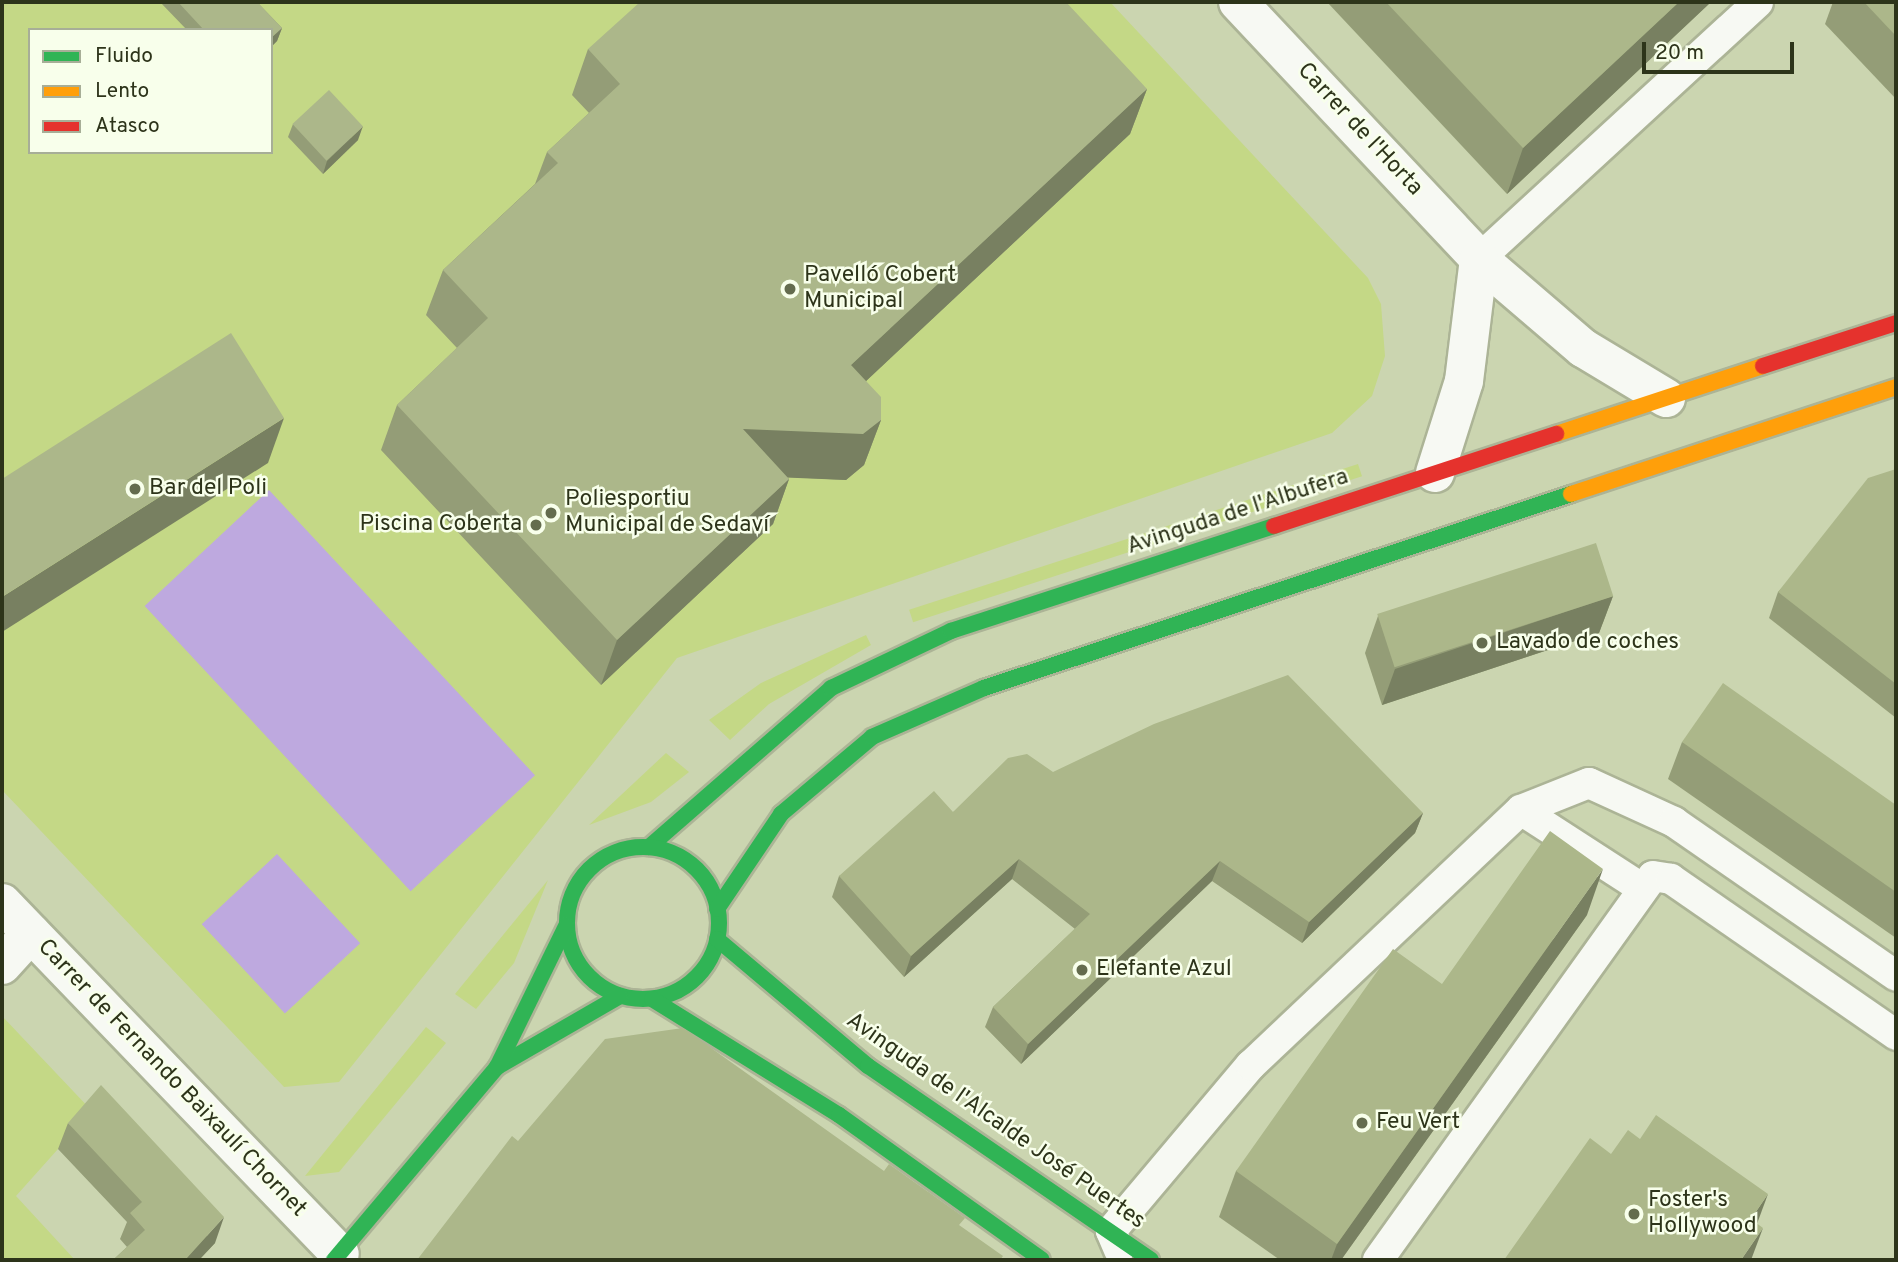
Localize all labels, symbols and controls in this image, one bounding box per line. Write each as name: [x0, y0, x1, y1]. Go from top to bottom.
legend: [28, 28, 273, 154]
scale bar: [1646, 28, 1798, 72]
text: 20 m: [1655, 40, 1704, 67]
text: Fluido: [95, 43, 153, 70]
street label: Carrer de l'Horta: [1290, 58, 1428, 202]
text: Lento: [95, 78, 149, 105]
text: Atasco: [95, 113, 160, 140]
place label: Pavelló Cobert Municipal: [804, 262, 956, 316]
marker: Pavelló Cobert Municipal: [782, 281, 798, 297]
street label: Avinguda de l'Albufera: [1124, 464, 1352, 562]
place label: Bar del Poli: [149, 475, 267, 503]
marker: Bar del Poli: [127, 481, 143, 497]
place label: Poliesportiu Municipal de Sedaví: [565, 486, 769, 540]
marker: Poliesportiu Municipal de Sedaví: [543, 505, 559, 521]
place label: Piscina Coberta: [360, 511, 522, 539]
marker: Piscina Coberta: [528, 517, 544, 533]
place label: Lavado de coches: [1496, 629, 1679, 657]
marker: Lavado de coches: [1474, 635, 1490, 651]
street label: Carrer de Fernando Baixaulí Chornet: [31, 934, 311, 1224]
place label: Elefante Azul: [1096, 956, 1233, 984]
marker: Elefante Azul: [1074, 962, 1090, 978]
street label: Avinguda de l'Alcalde José Puertes: [840, 1008, 1150, 1236]
place label: Feu Vert: [1376, 1109, 1461, 1137]
marker: Feu Vert: [1354, 1115, 1370, 1131]
place label: Foster's Hollywood: [1648, 1187, 1757, 1241]
marker: Foster's Hollywood: [1626, 1206, 1642, 1222]

